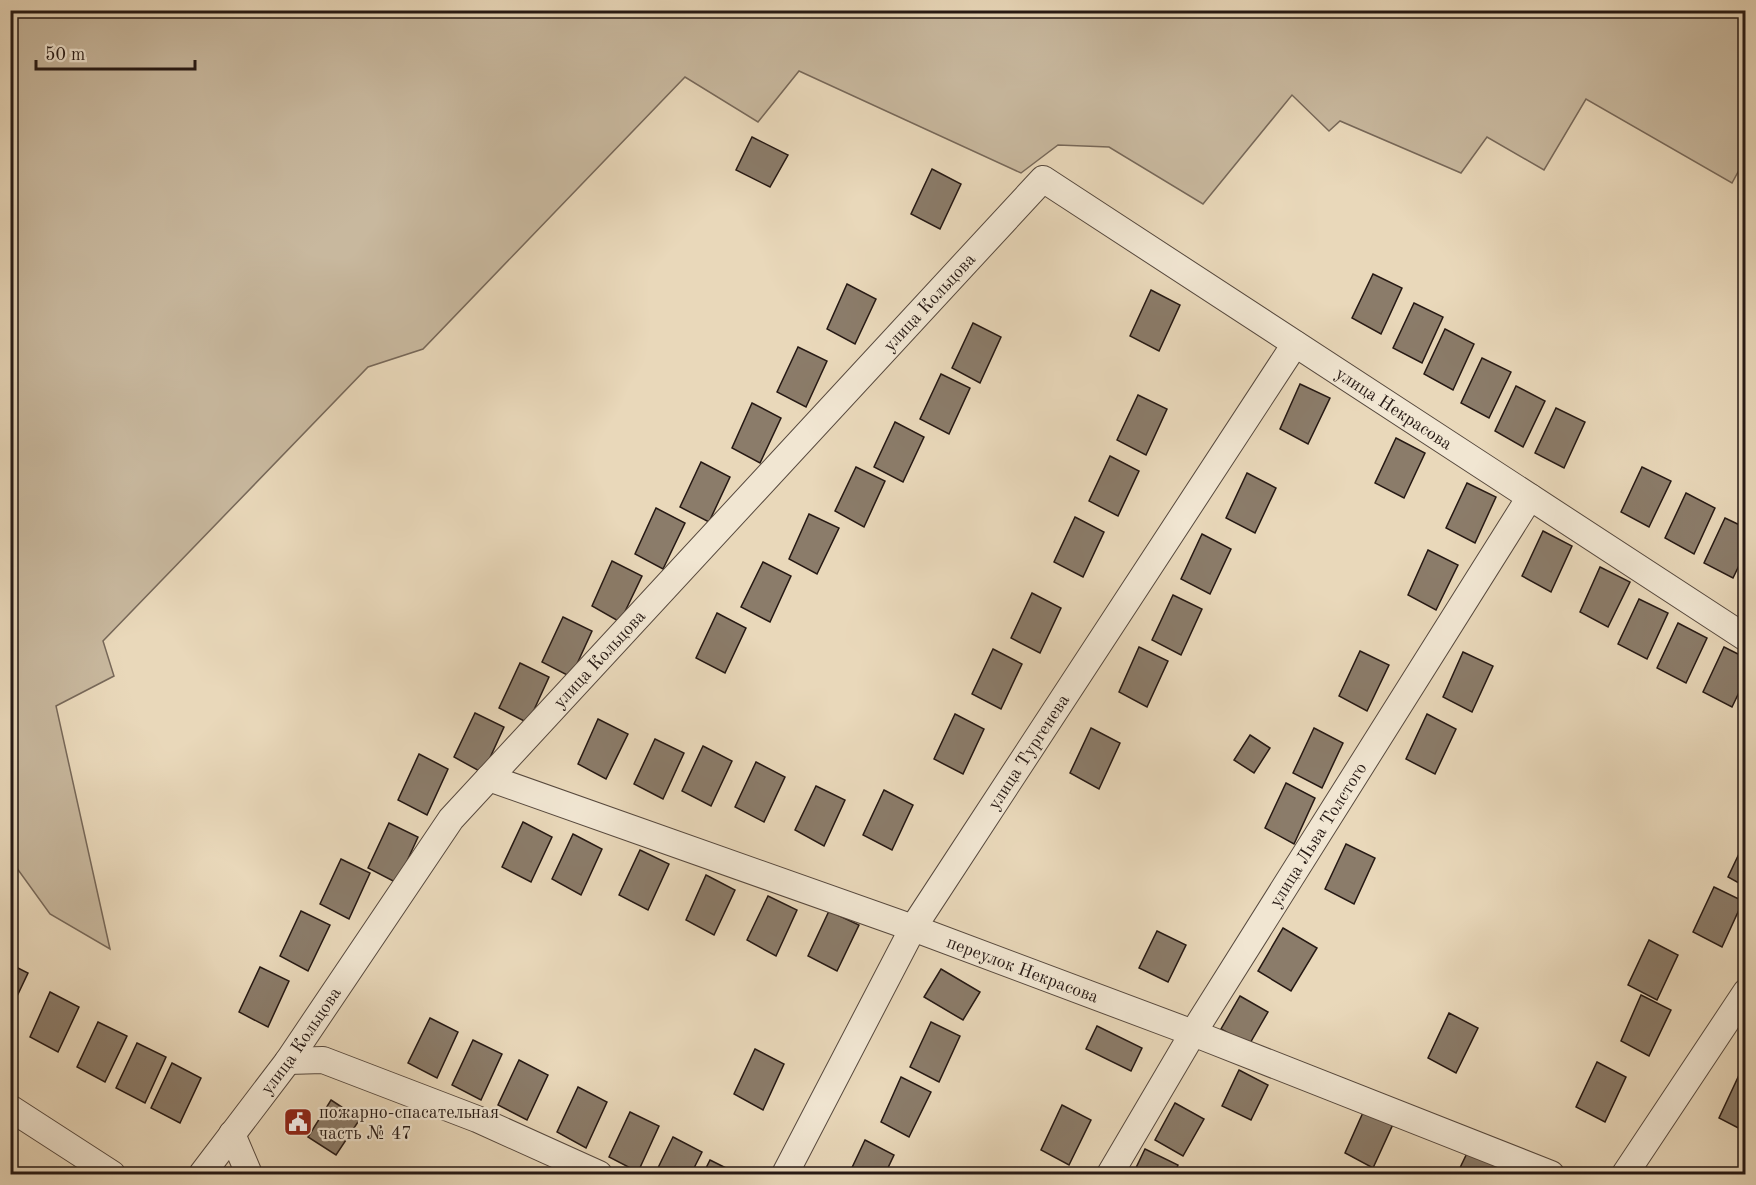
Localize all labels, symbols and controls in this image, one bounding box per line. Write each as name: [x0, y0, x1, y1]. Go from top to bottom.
scale bar: [36, 33, 195, 71]
text: 50 m: [45, 46, 85, 64]
street label: улица Кольцова: [881, 250, 979, 355]
street label: улица Некрасова: [1332, 365, 1455, 454]
street label: улица Кольцова: [551, 607, 649, 712]
street label: улица Тургенева: [985, 691, 1073, 813]
street label: улица Льва Толстого: [1267, 760, 1371, 911]
street label: переулок Некрасова: [944, 933, 1101, 1007]
street label: улица Кольцова: [258, 984, 345, 1098]
place label: пожарно-спасательная часть № 47: [319, 1104, 499, 1143]
public building icon: пожарно-спасательная часть № 47: [282, 1106, 314, 1138]

